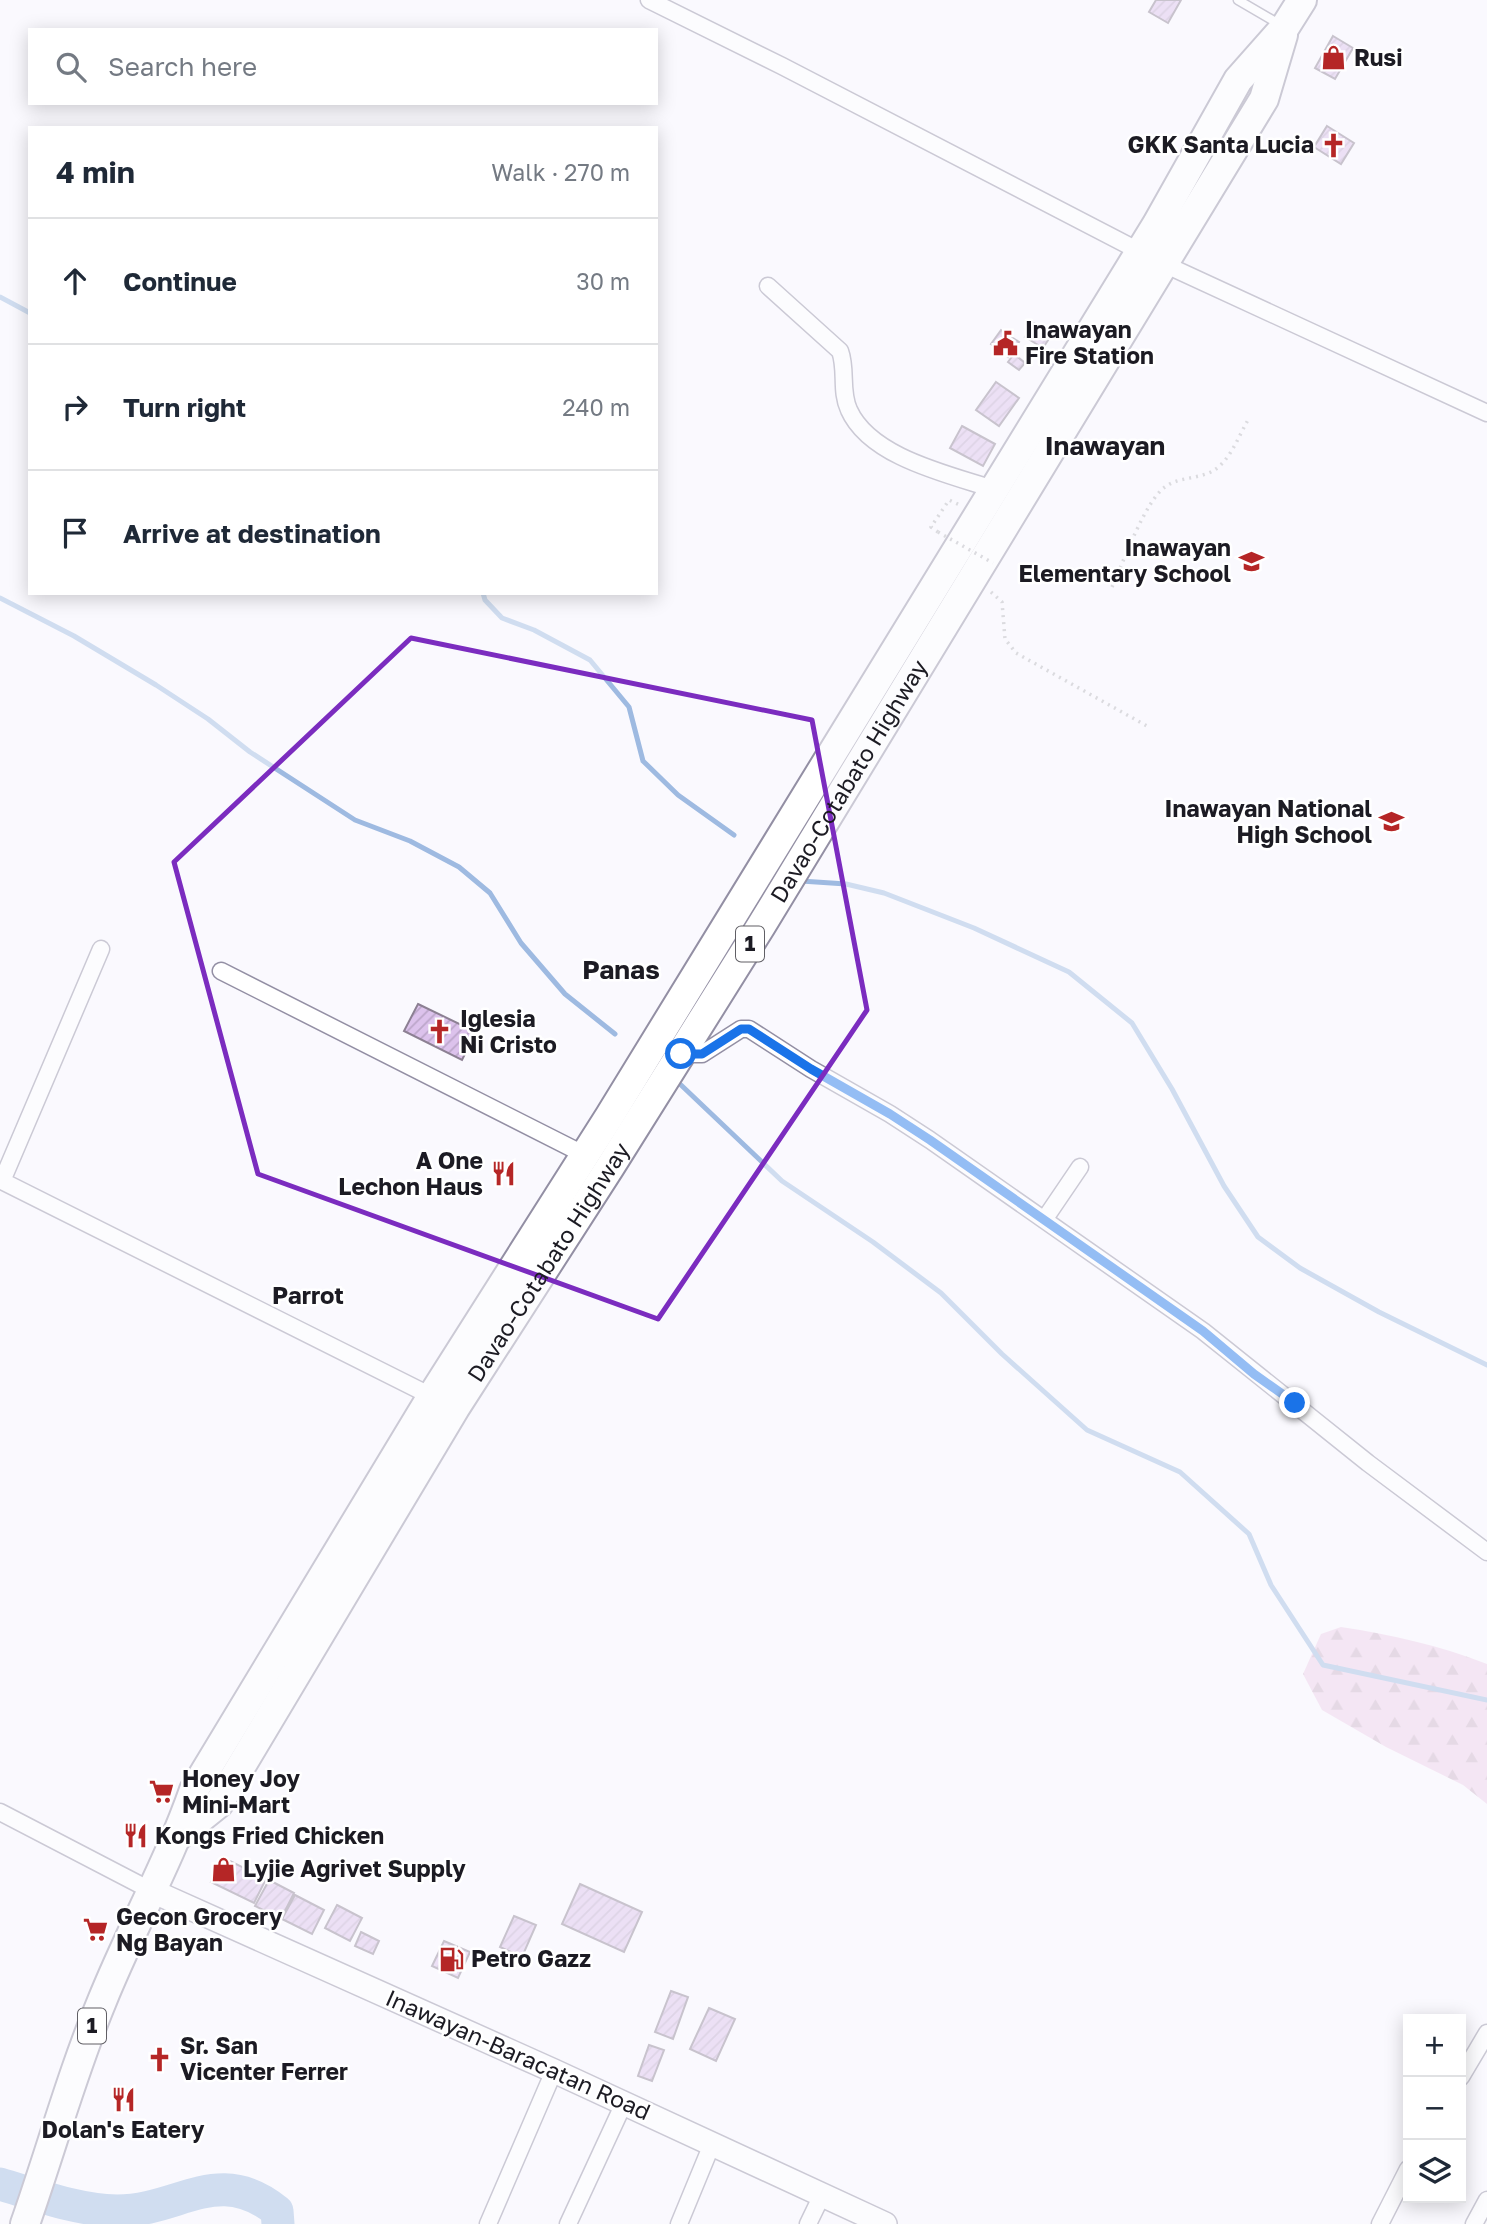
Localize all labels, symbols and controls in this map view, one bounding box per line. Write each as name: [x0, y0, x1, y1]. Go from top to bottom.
search box: [28, 28, 658, 105]
place label: Rusi: [1354, 43, 1403, 71]
shop icon: Rusi: [1320, 44, 1348, 72]
icon: search: [52, 48, 90, 86]
text: Search here: [108, 51, 257, 82]
place label: GKK Santa Lucia: [1128, 130, 1314, 158]
church icon: GKK Santa Lucia: [1320, 131, 1348, 159]
text: 4 min: [56, 154, 135, 190]
text: Walk · 270 m: [491, 158, 630, 186]
icon: ahead: [56, 262, 94, 300]
text: Continue: [123, 266, 237, 297]
text: 30 m: [576, 267, 630, 295]
place label: Inawayan Fire Station: [1025, 315, 1154, 369]
public building icon: Inawayan Fire Station: [991, 329, 1019, 357]
icon: right: [56, 388, 94, 426]
text: Turn right: [123, 392, 246, 423]
text: 240 m: [562, 393, 630, 421]
district label: Inawayan: [1045, 430, 1165, 461]
icon: arrive: [56, 514, 94, 552]
text: Arrive at destination: [123, 518, 381, 549]
place label: Inawayan Elementary School: [1018, 533, 1231, 587]
school or university icon: Inawayan Elementary School: [1237, 547, 1265, 575]
street label: Davao-Cotabato Highway: [764, 654, 933, 907]
place label: Inawayan National High School: [1165, 794, 1372, 848]
school or university icon: Inawayan National High School: [1378, 808, 1406, 836]
road number: 1: [736, 926, 764, 962]
district label: Panas: [582, 954, 660, 985]
place label: Iglesia Ni Cristo: [460, 1004, 557, 1058]
church icon: Iglesia Ni Cristo: [426, 1018, 454, 1046]
route start: [665, 1038, 696, 1069]
street label: Davao-Cotabato Highway: [461, 1137, 635, 1387]
place label: A One Lechon Haus: [338, 1146, 483, 1200]
restaurant icon: A One Lechon Haus: [489, 1160, 517, 1188]
district label: Parrot: [272, 1280, 344, 1309]
route end: [1279, 1387, 1310, 1418]
place label: Honey Joy Mini-Mart: [182, 1764, 300, 1818]
supermarket icon: Honey Joy Mini-Mart: [148, 1778, 176, 1806]
place label: Kongs Fried Chicken: [155, 1821, 384, 1849]
restaurant icon: Kongs Fried Chicken: [121, 1822, 149, 1850]
place label: Lyjie Agrivet Supply: [243, 1854, 466, 1882]
shop icon: Lyjie Agrivet Supply: [209, 1855, 237, 1883]
place label: Gecon Grocery Ng Bayan: [116, 1902, 283, 1956]
supermarket icon: Gecon Grocery Ng Bayan: [82, 1916, 110, 1944]
place label: Petro Gazz: [471, 1944, 591, 1972]
fuel station icon: Petro Gazz: [437, 1945, 465, 1973]
street label: Inawayan-Baracatan Road: [382, 1983, 655, 2125]
road number: 1: [78, 2008, 106, 2044]
map controls: [1403, 2014, 1466, 2203]
button: +: [1403, 2014, 1466, 2077]
place label: Sr. San Vicenter Ferrer: [180, 2031, 348, 2085]
church icon: Sr. San Vicenter Ferrer: [146, 2045, 174, 2073]
button: −: [1403, 2077, 1466, 2140]
restaurant icon: Dolan's Eatery: [109, 2086, 137, 2114]
place label: Dolan's Eatery: [42, 2115, 205, 2143]
button: layers: [1403, 2140, 1466, 2203]

